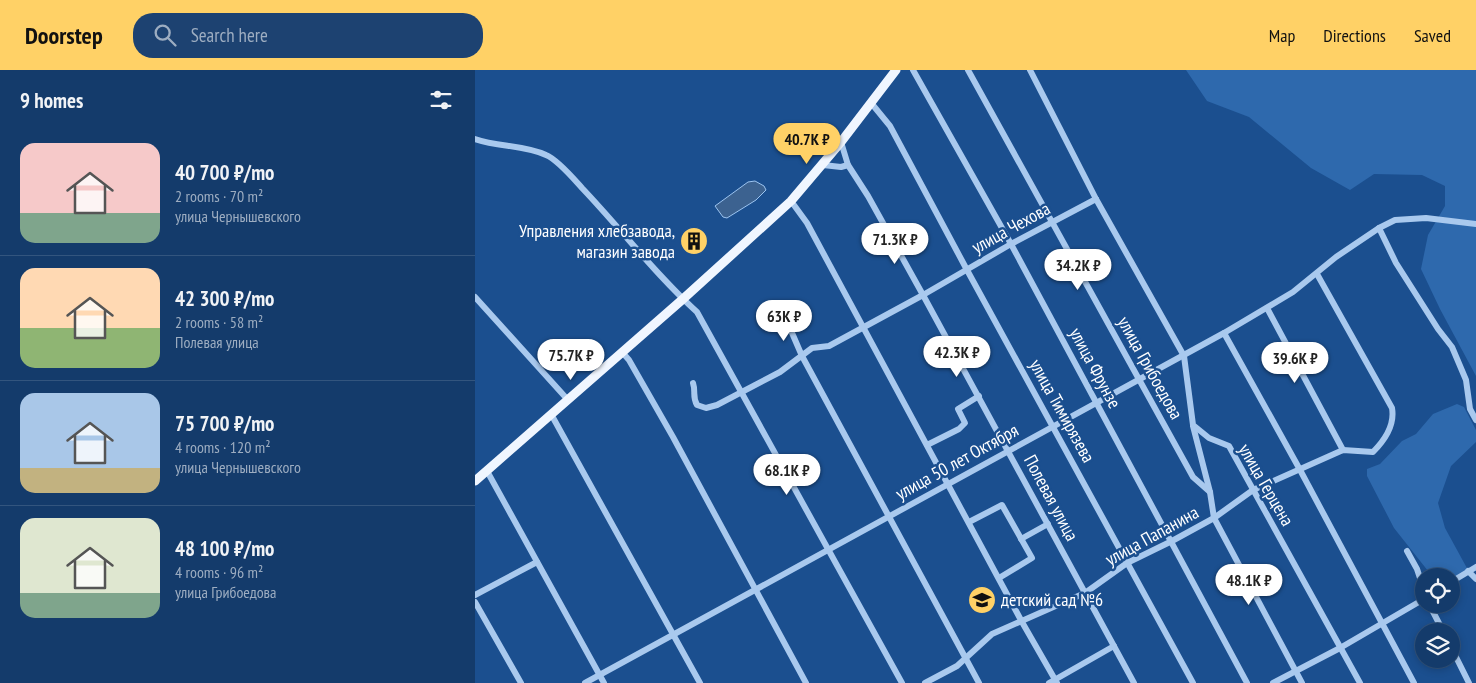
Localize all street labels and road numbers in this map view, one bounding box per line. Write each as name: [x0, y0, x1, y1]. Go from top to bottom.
street label: улица Чехова: [968, 197, 1054, 258]
street label: улица Грибоедова: [1113, 312, 1188, 423]
street label: улица Фрунзе: [1065, 323, 1126, 412]
street label: улица Тимирязева: [1025, 355, 1100, 467]
street label: улица 50 лет Октября: [891, 418, 1022, 505]
street label: улица Герцена: [1234, 440, 1299, 530]
street label: Полевая улица: [1019, 451, 1084, 545]
street label: улица Папанина: [1101, 501, 1202, 571]

